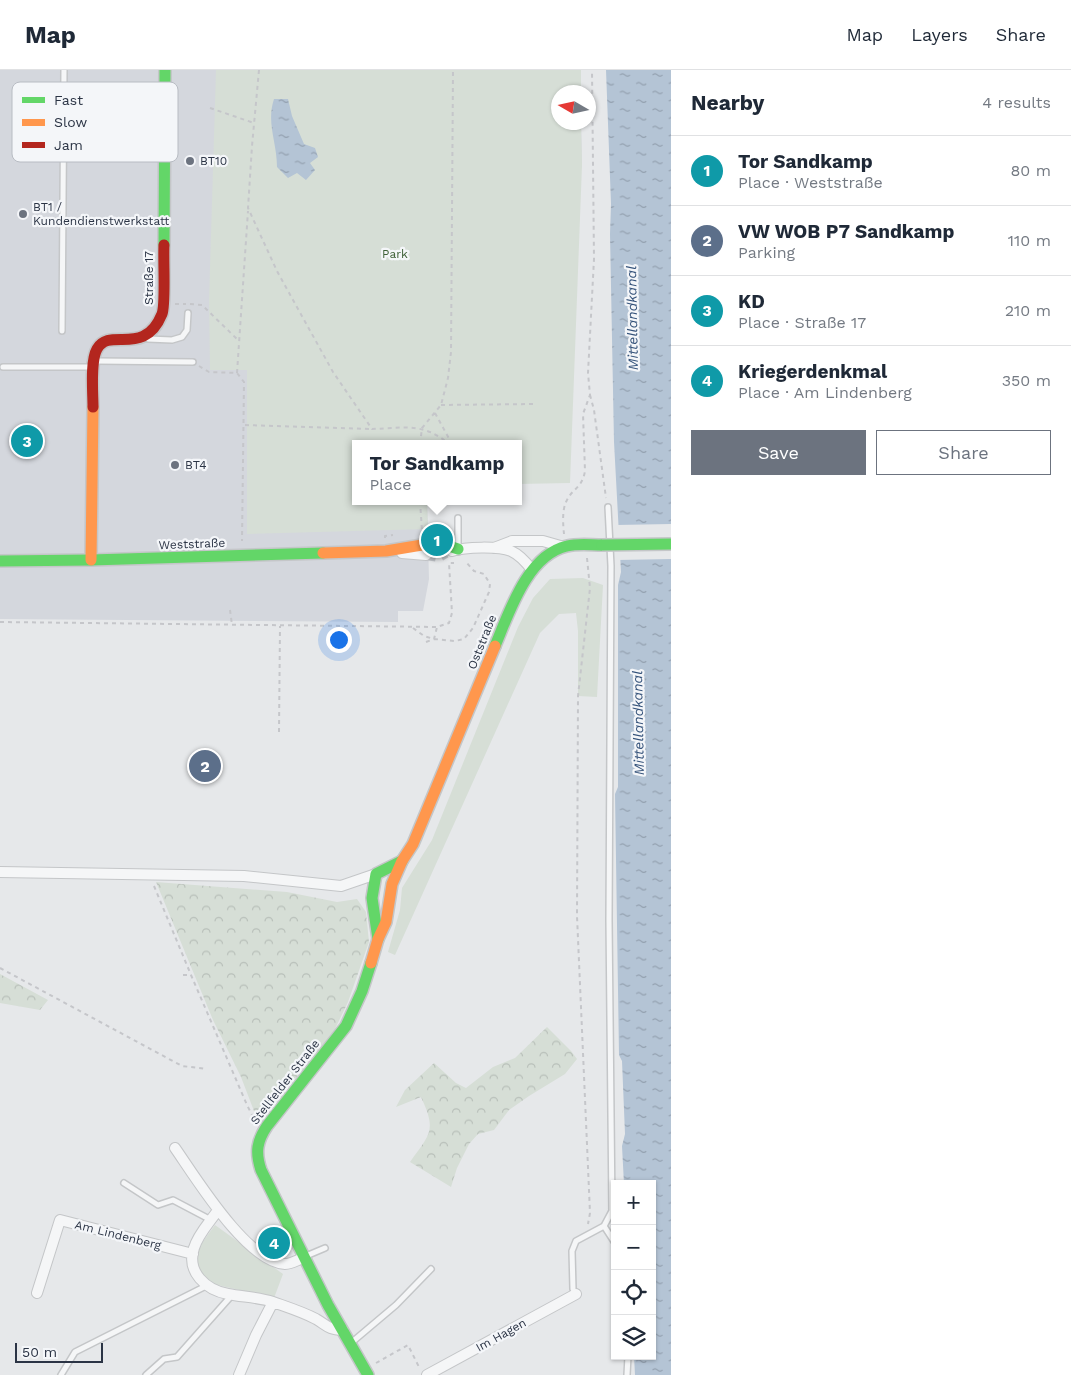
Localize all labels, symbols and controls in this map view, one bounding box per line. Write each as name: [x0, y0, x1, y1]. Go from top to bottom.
text: Map: [25, 21, 76, 49]
text: Map: [846, 24, 883, 45]
text: Layers: [911, 24, 968, 45]
text: Share: [996, 24, 1046, 45]
legend: [12, 82, 178, 162]
north arrow: [551, 85, 596, 130]
text: Nearby: [691, 90, 764, 115]
text: Fast: [54, 92, 83, 108]
text: 4 results: [982, 93, 1051, 112]
text: Slow: [54, 114, 87, 130]
text: Jam: [54, 137, 83, 153]
text: Tor Sandkamp: [738, 150, 873, 173]
place label: BT10: [200, 154, 227, 168]
marker: BT10: [184, 155, 196, 167]
text: 1: [704, 161, 710, 180]
text: 80 m: [1010, 161, 1051, 180]
text: Place · Weststraße: [738, 173, 883, 192]
place label: BT1 / Kundendienstwerkstatt: [33, 200, 169, 228]
marker: BT1 / Kundendienstwerkstatt: [17, 208, 29, 220]
text: VW WOB P7 Sandkamp: [738, 220, 954, 243]
text: 2: [702, 231, 712, 250]
text: 110 m: [1008, 231, 1051, 250]
text: Parking: [738, 243, 795, 262]
park label: Park: [382, 247, 408, 261]
street label: Straße 17: [142, 251, 156, 305]
water label: Mittellandkanal: [623, 266, 641, 370]
text: KD: [738, 290, 765, 313]
text: 3: [702, 301, 712, 320]
text: 210 m: [1005, 301, 1051, 320]
text: Place · Straße 17: [738, 313, 866, 332]
text: Kriegerdenkmal: [738, 360, 887, 383]
text: 4: [702, 371, 712, 390]
text: 350 m: [1002, 371, 1051, 390]
text: Place · Am Lindenberg: [738, 383, 912, 402]
pin: 3: [11, 422, 43, 460]
button: Save: [691, 430, 866, 475]
button: Share: [876, 430, 1051, 475]
popup: [352, 440, 522, 505]
text: Tor Sandkamp: [370, 452, 504, 475]
place label: BT4: [185, 458, 207, 472]
marker: BT4: [169, 459, 181, 471]
text: Place: [370, 475, 412, 494]
pin: 1: [421, 521, 453, 559]
street label: Weststraße: [158, 536, 226, 552]
street label: Oststraße: [465, 613, 499, 671]
your location: [326, 627, 352, 653]
water label: Mittellandkanal: [629, 671, 647, 775]
pin: 2: [189, 747, 221, 785]
street label: Stellfelder Straße: [248, 1037, 323, 1127]
map controls: [611, 1180, 656, 1360]
button: +: [611, 1180, 656, 1225]
street label: Am Lindenberg: [73, 1217, 163, 1253]
pin: 4: [258, 1224, 290, 1262]
button: −: [611, 1225, 656, 1270]
button: locate: [611, 1270, 656, 1315]
street label: Im Hagen: [473, 1315, 529, 1355]
button: layers: [611, 1315, 656, 1360]
scale bar: [15, 1340, 102, 1363]
text: 50 m: [22, 1344, 57, 1360]

